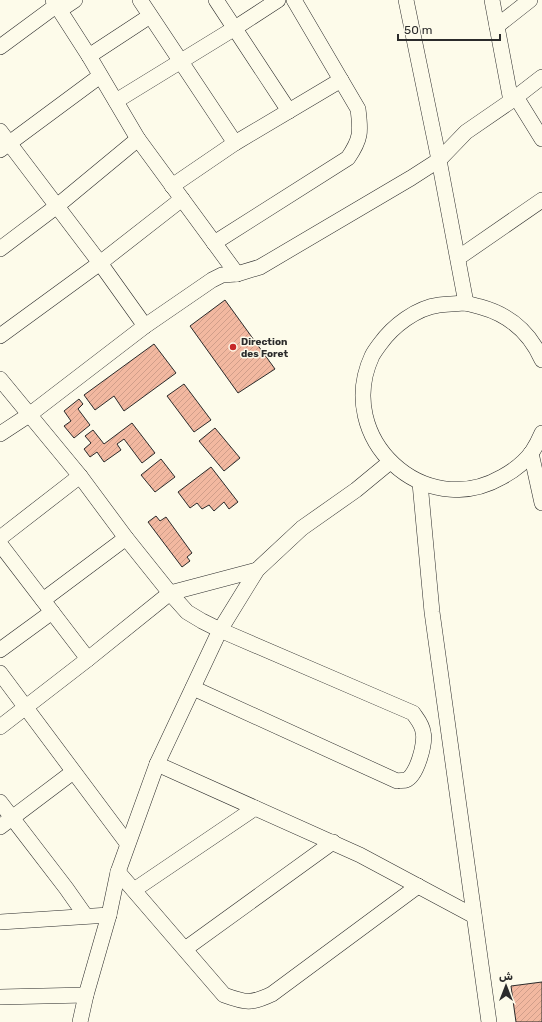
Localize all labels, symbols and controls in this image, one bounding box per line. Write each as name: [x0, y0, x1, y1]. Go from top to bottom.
scale bar: [398, 16, 500, 42]
text: 50 m: [404, 23, 432, 37]
place label: Direction des Foret: [241, 336, 289, 360]
marker: Direction des Foret: [228, 342, 238, 352]
north arrow: [486, 966, 526, 1006]
text: ش: [499, 970, 513, 983]

